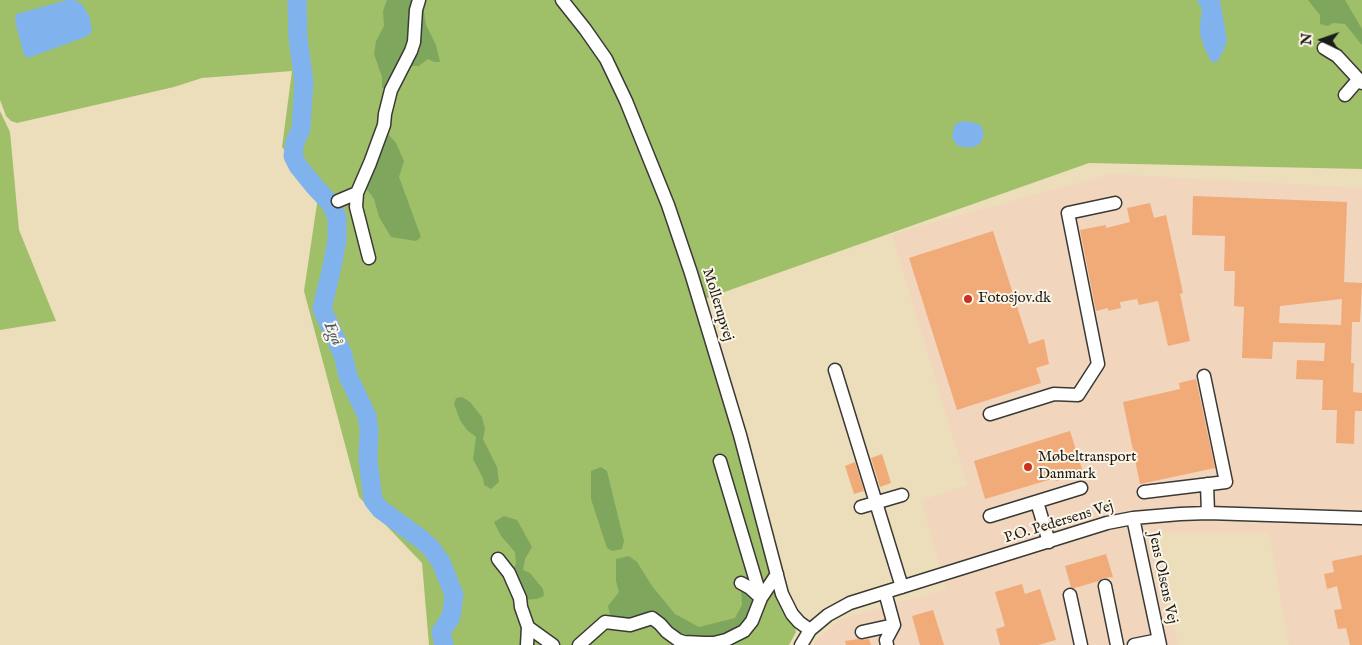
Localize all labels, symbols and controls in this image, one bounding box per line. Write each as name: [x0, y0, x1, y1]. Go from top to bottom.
north arrow: [1297, 15, 1347, 65]
text: N: [1298, 33, 1316, 46]
street label: Mollerupvej: [697, 266, 737, 344]
place label: Fotosjov.dk: [978, 290, 1051, 308]
marker: Fotosjov.dk: [962, 293, 974, 305]
water label: Egå: [319, 319, 345, 349]
place label: Møbeltransport Danmark: [1038, 449, 1136, 484]
marker: Møbeltransport Danmark: [1022, 461, 1034, 473]
street label: P.O. Pedersens Vej: [1002, 498, 1116, 548]
street label: Jens Olsens Vej: [1143, 530, 1181, 626]

